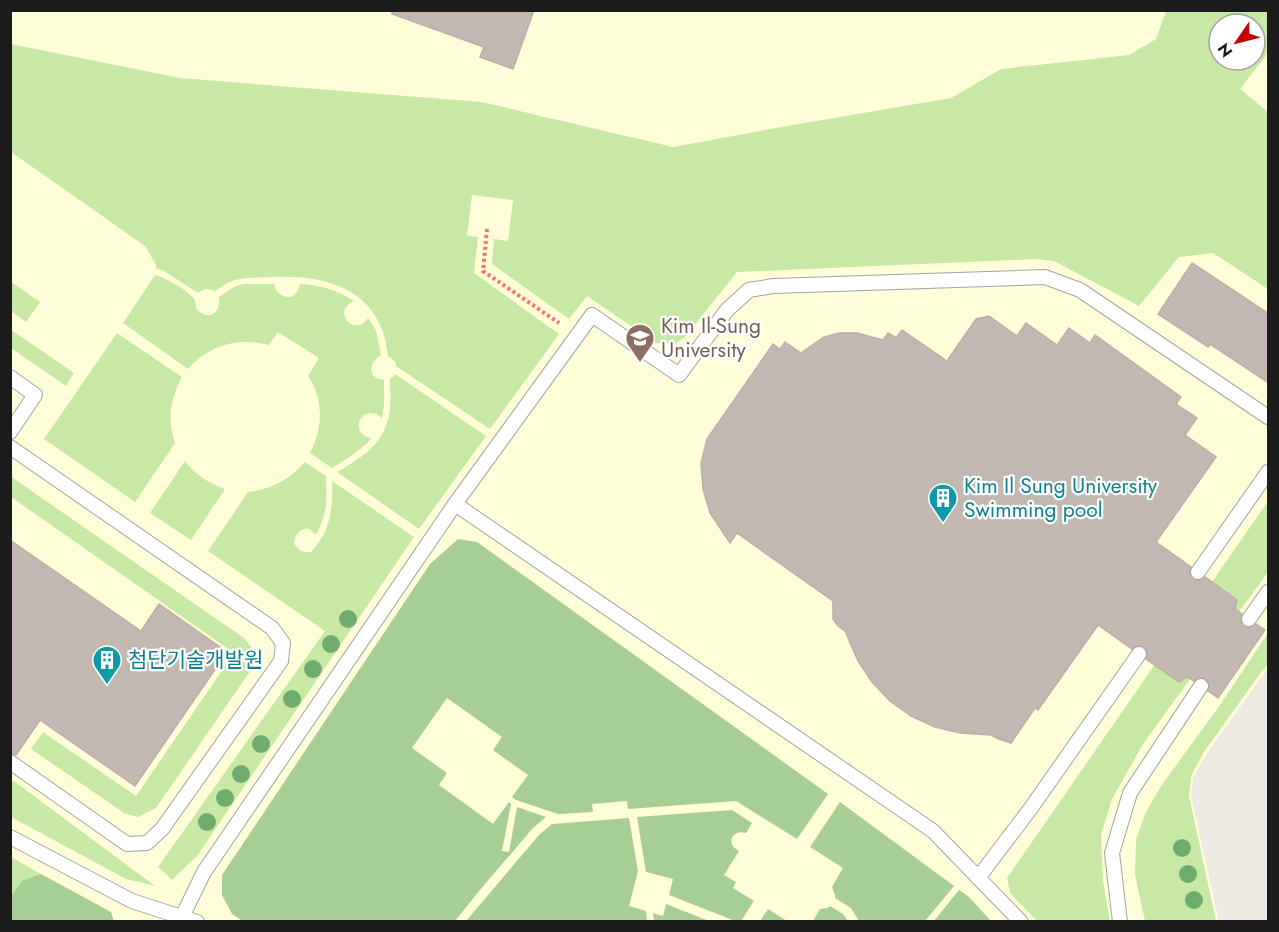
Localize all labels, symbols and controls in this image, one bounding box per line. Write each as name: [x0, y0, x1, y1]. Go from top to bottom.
north arrow: [1207, 12, 1267, 72]
text: N: [1212, 39, 1238, 62]
place label: Kim Il-Sung University: [661, 311, 761, 365]
school or university icon: Kim Il-Sung University: [624, 322, 656, 364]
place label: Kim Il Sung University Swimming pool: [964, 471, 1158, 525]
building icon: Kim Il Sung University Swimming pool: [927, 482, 959, 524]
building icon: 첨단기술개발원: [91, 644, 123, 686]
place label: 첨단기술개발원: [128, 645, 263, 675]

